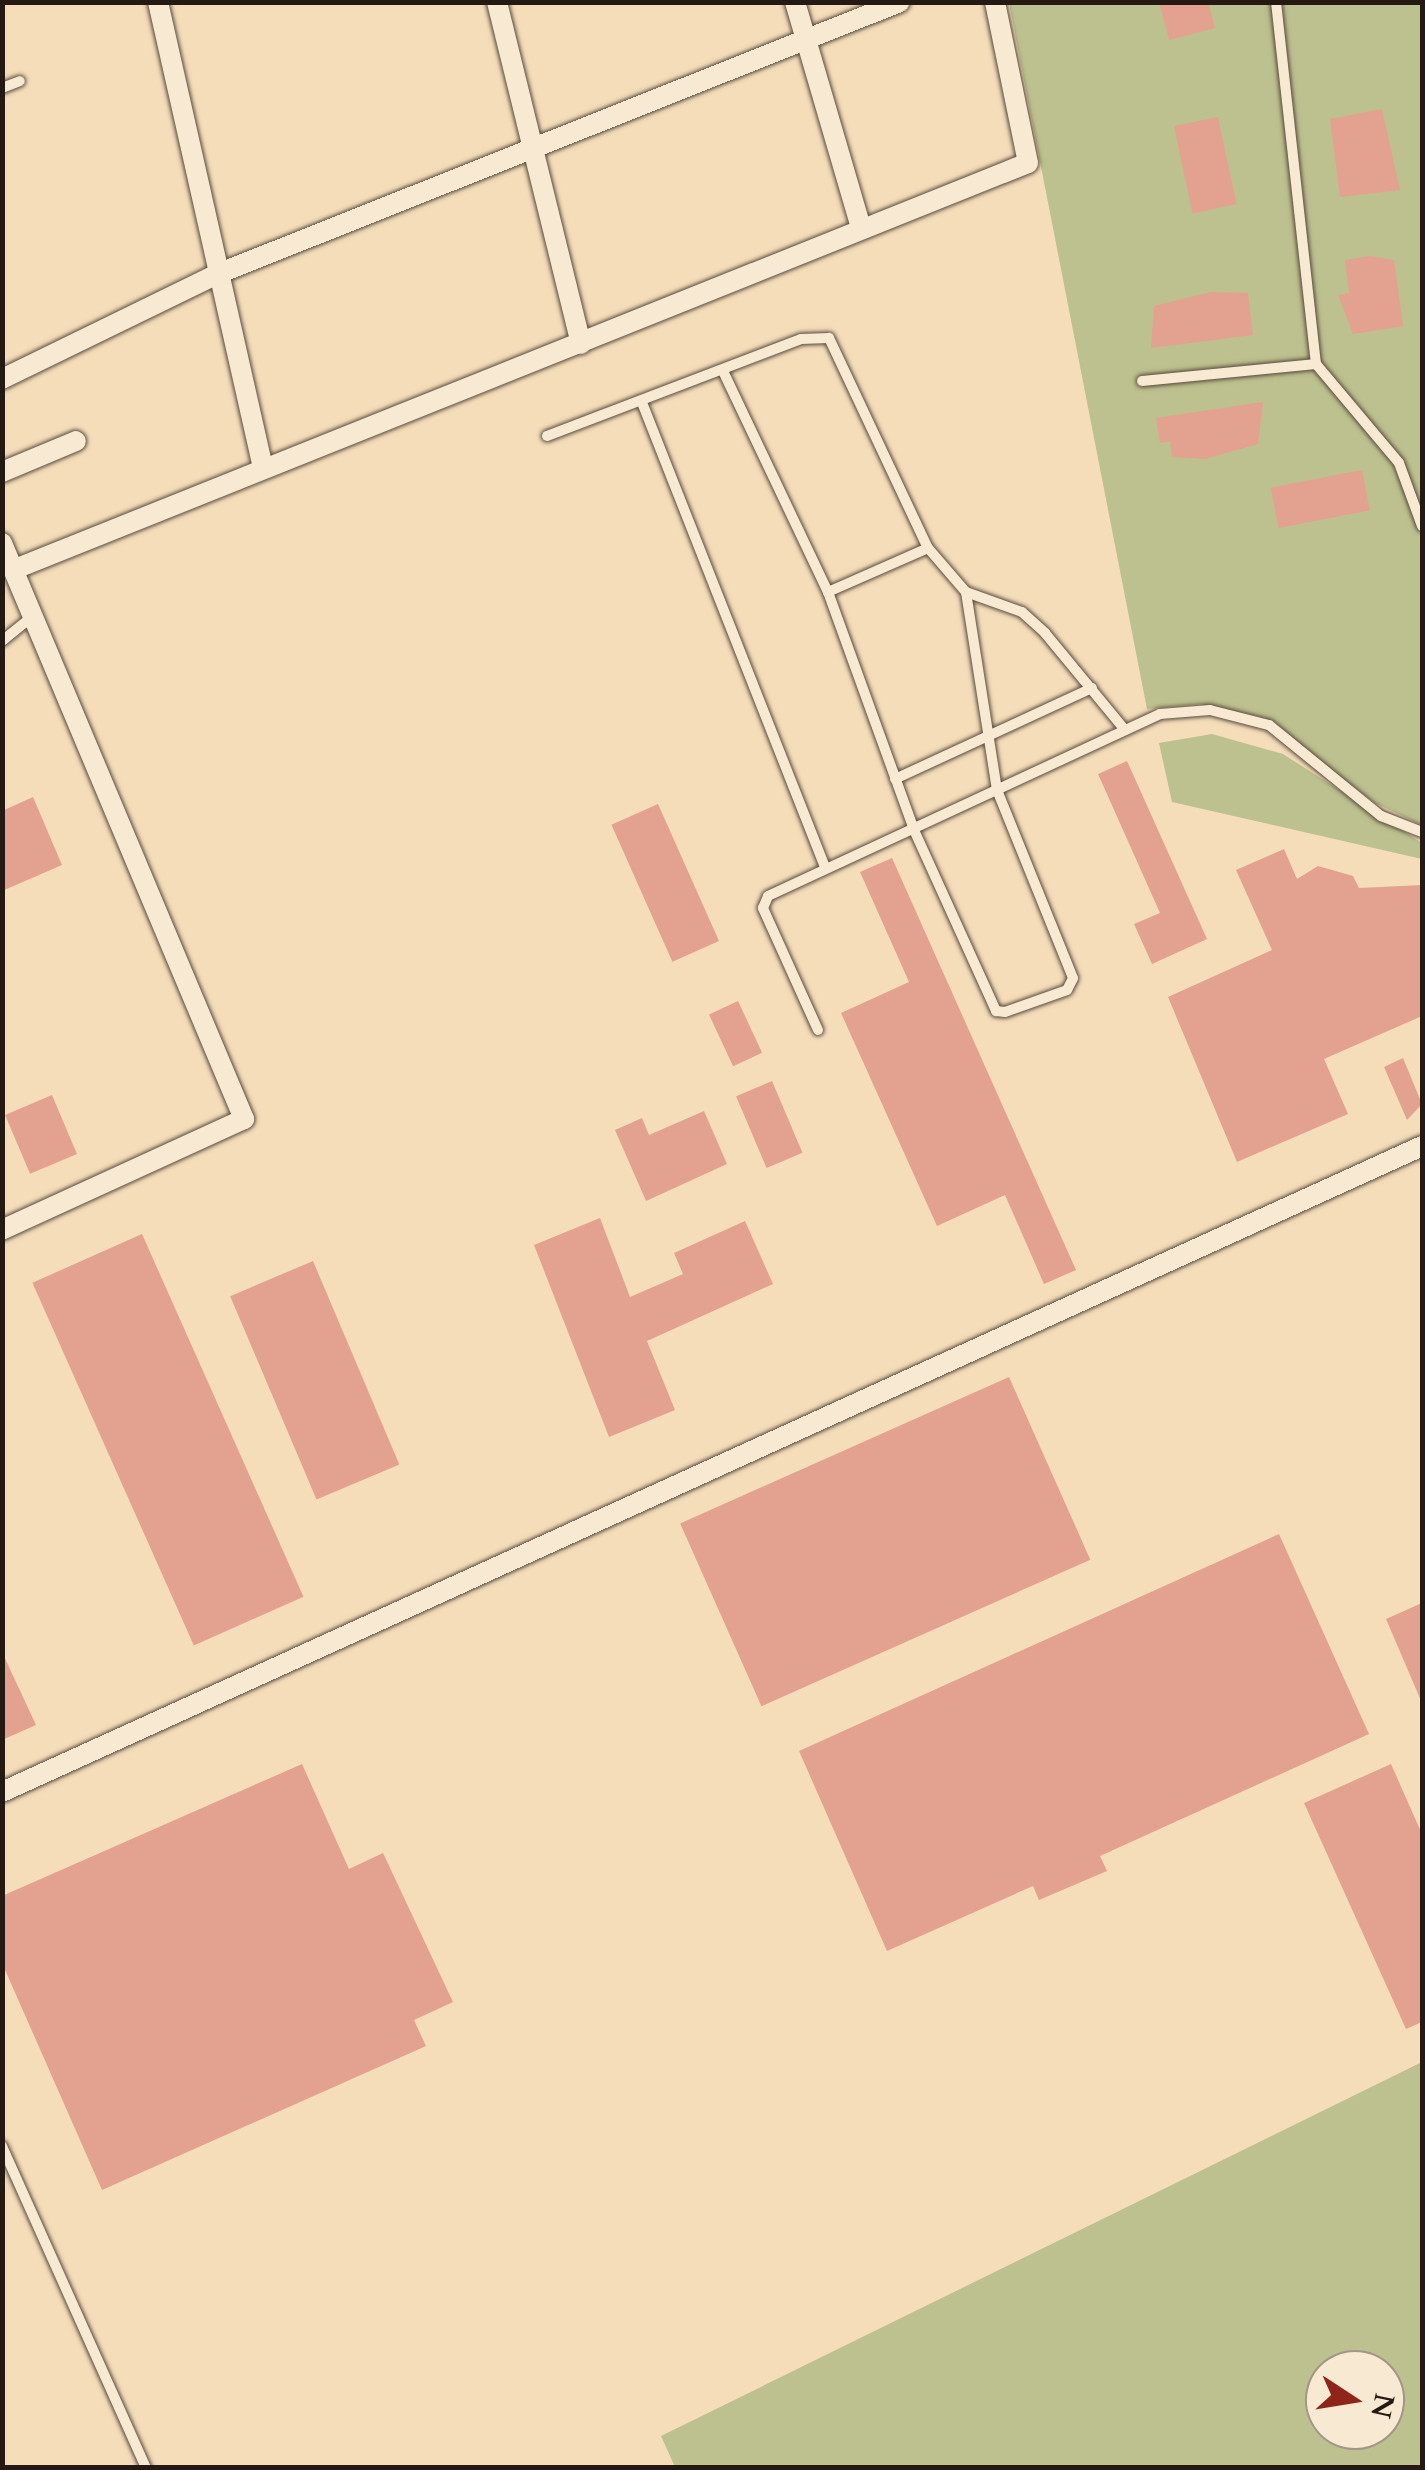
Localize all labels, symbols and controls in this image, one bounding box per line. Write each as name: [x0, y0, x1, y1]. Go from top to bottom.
north arrow: [1305, 2350, 1405, 2450]
text: N: [1361, 2390, 1404, 2422]

